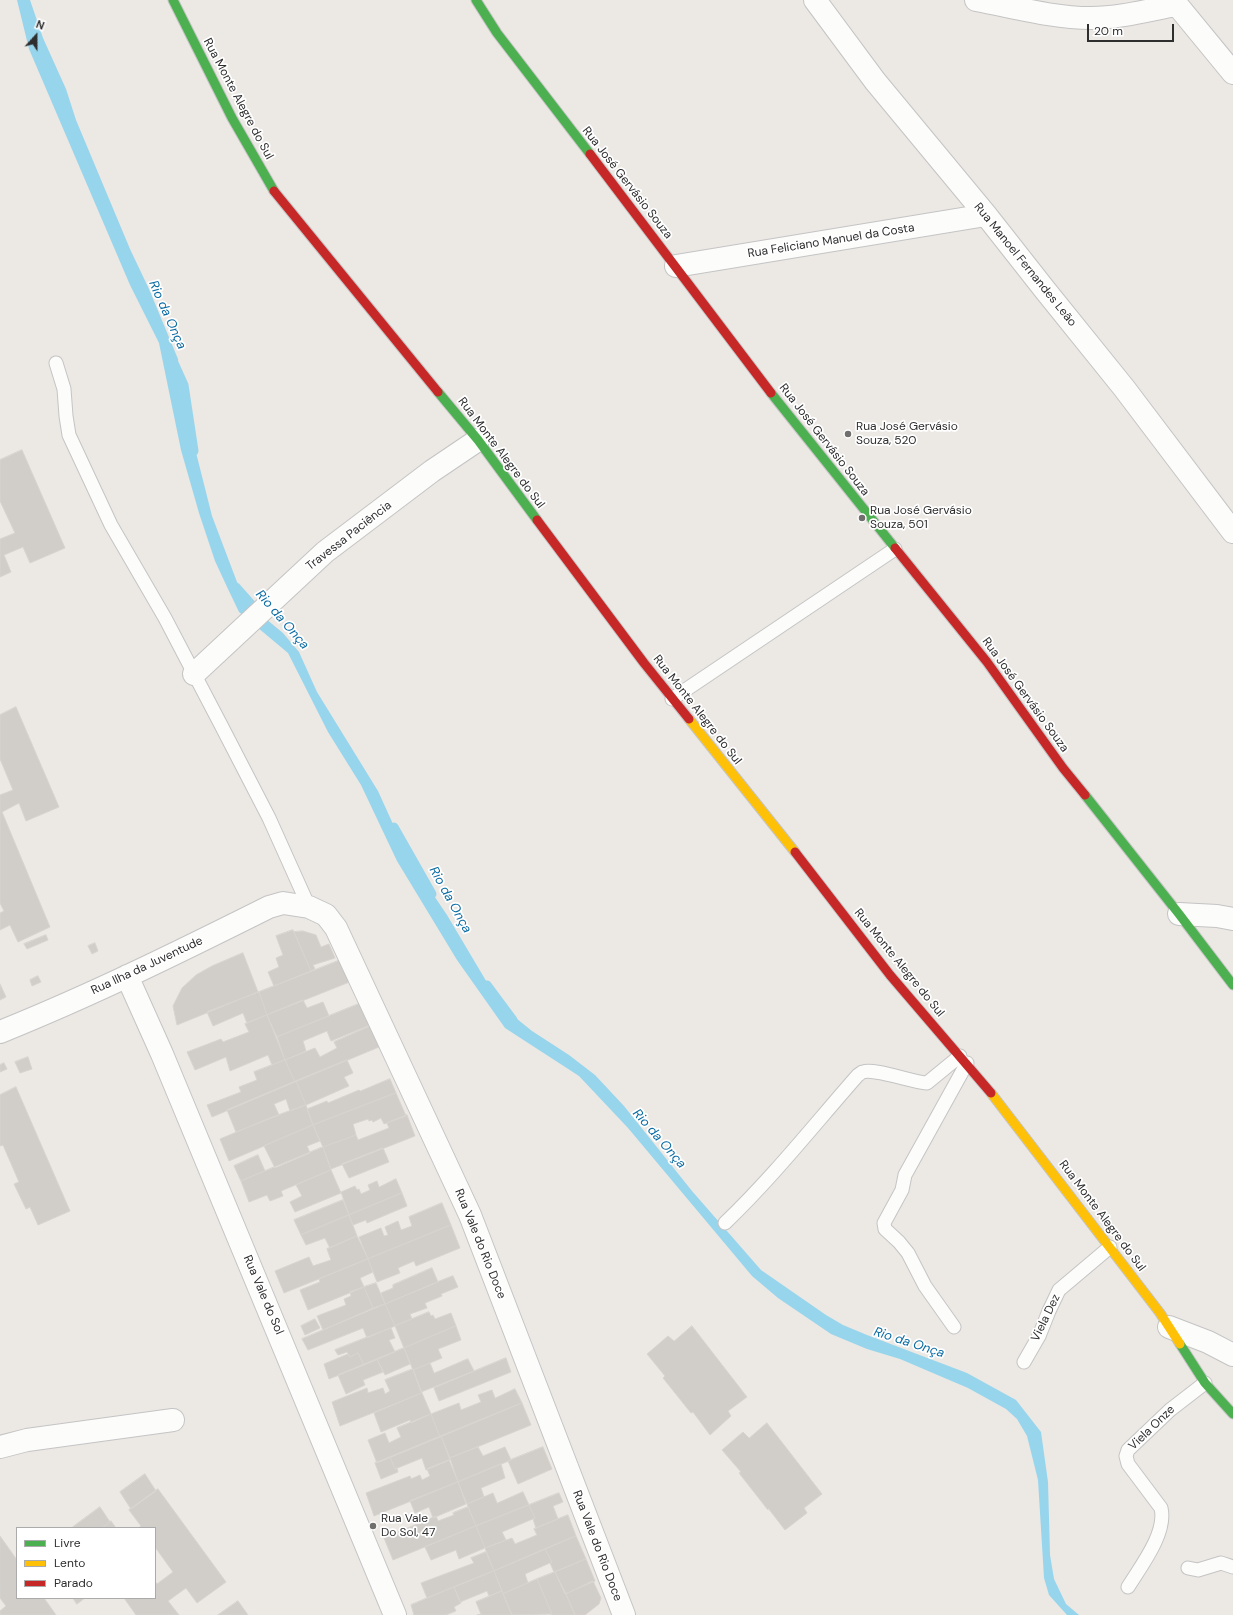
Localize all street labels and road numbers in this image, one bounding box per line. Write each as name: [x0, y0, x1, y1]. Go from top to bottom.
street label: Rua Monte Alegre do Sul: [200, 36, 276, 162]
street label: Rua José Gervásio Souza: [579, 124, 675, 242]
street label: Rua Manoel Fernandes Leão: [971, 200, 1079, 330]
street label: Rua Feliciano Manuel da Costa: [747, 221, 915, 261]
street label: Rua José Gervásio Souza: [776, 381, 872, 499]
street label: Rua Monte Alegre do Sul: [455, 395, 547, 511]
street label: Travessa Paciência: [303, 498, 395, 574]
street label: Rua José Gervásio Souza: [979, 635, 1071, 755]
street label: Rua Monte Alegre do Sul: [650, 652, 744, 768]
street label: Rua Monte Alegre do Sul: [851, 906, 947, 1020]
street label: Rua Ilha da Juventude: [89, 934, 205, 998]
street label: Rua Monte Alegre do Sul: [1056, 1158, 1148, 1274]
street label: Rua Vale do Rio Doce: [451, 1187, 509, 1301]
street label: Rua Vale do Sol: [240, 1253, 286, 1337]
street label: Viela Dez: [1028, 1292, 1064, 1344]
street label: Viela Onze: [1126, 1402, 1178, 1454]
street label: Rua Vale do Rio Doce: [569, 1489, 625, 1603]

